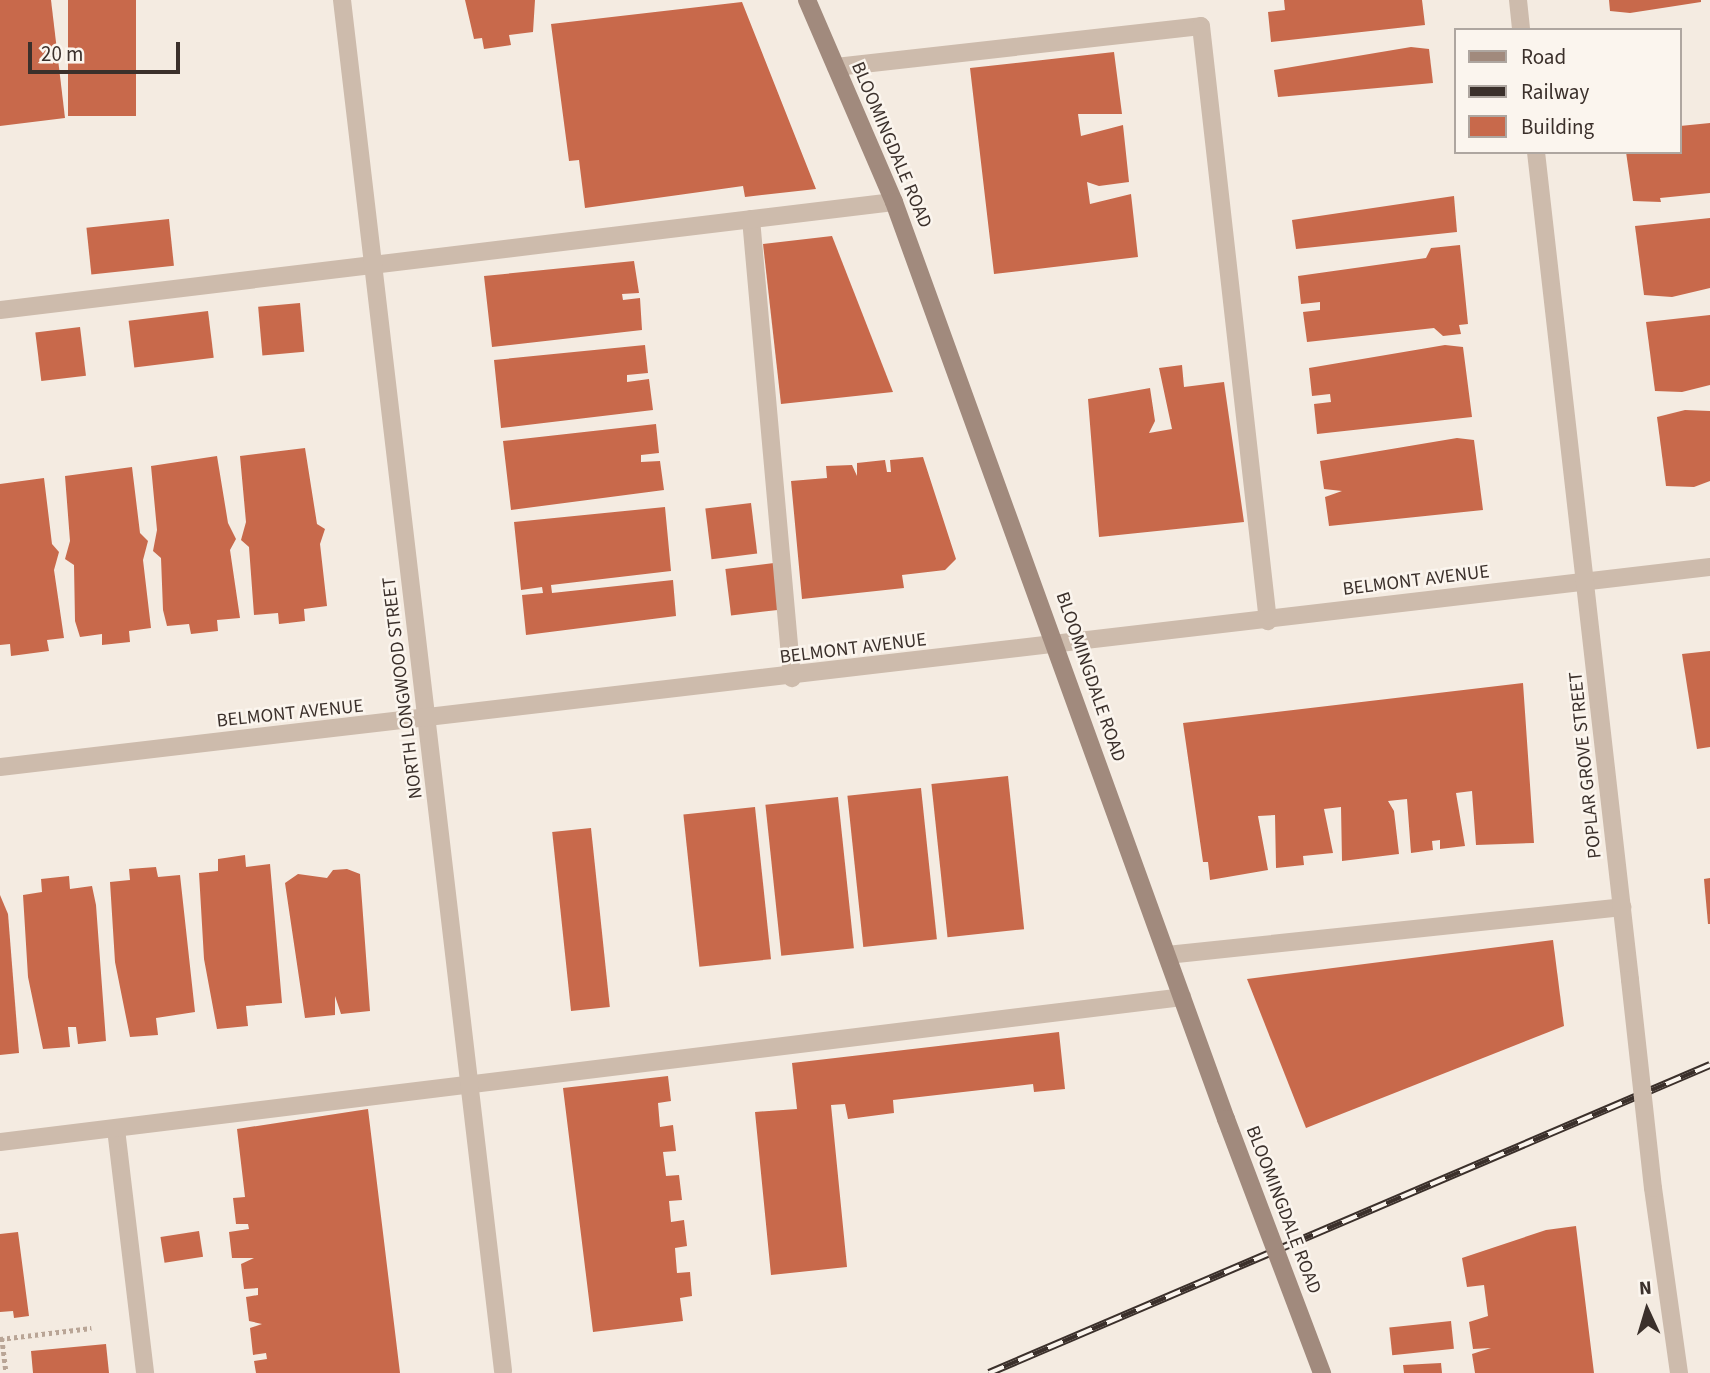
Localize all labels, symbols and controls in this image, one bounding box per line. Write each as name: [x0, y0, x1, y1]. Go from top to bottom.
scale bar: [32, 28, 184, 72]
legend: [1454, 28, 1682, 154]
text: 20 m: [41, 39, 83, 69]
text: Road: [1521, 42, 1566, 72]
street label: BLOOMINGDALE ROAD: [846, 59, 936, 231]
text: Railway: [1521, 77, 1589, 107]
text: Building: [1521, 112, 1594, 142]
street label: BELMONT AVENUE: [1341, 561, 1491, 601]
street label: NORTH LONGWOOD STREET: [378, 576, 428, 800]
street label: BLOOMINGDALE ROAD: [1050, 589, 1130, 765]
street label: BELMONT AVENUE: [778, 629, 928, 669]
street label: POPLAR GROVE STREET: [1565, 670, 1607, 860]
street label: BELMONT AVENUE: [215, 695, 365, 733]
street label: BLOOMINGDALE ROAD: [1240, 1123, 1326, 1297]
north arrow: [1612, 1275, 1682, 1345]
text: N: [1638, 1275, 1653, 1302]

